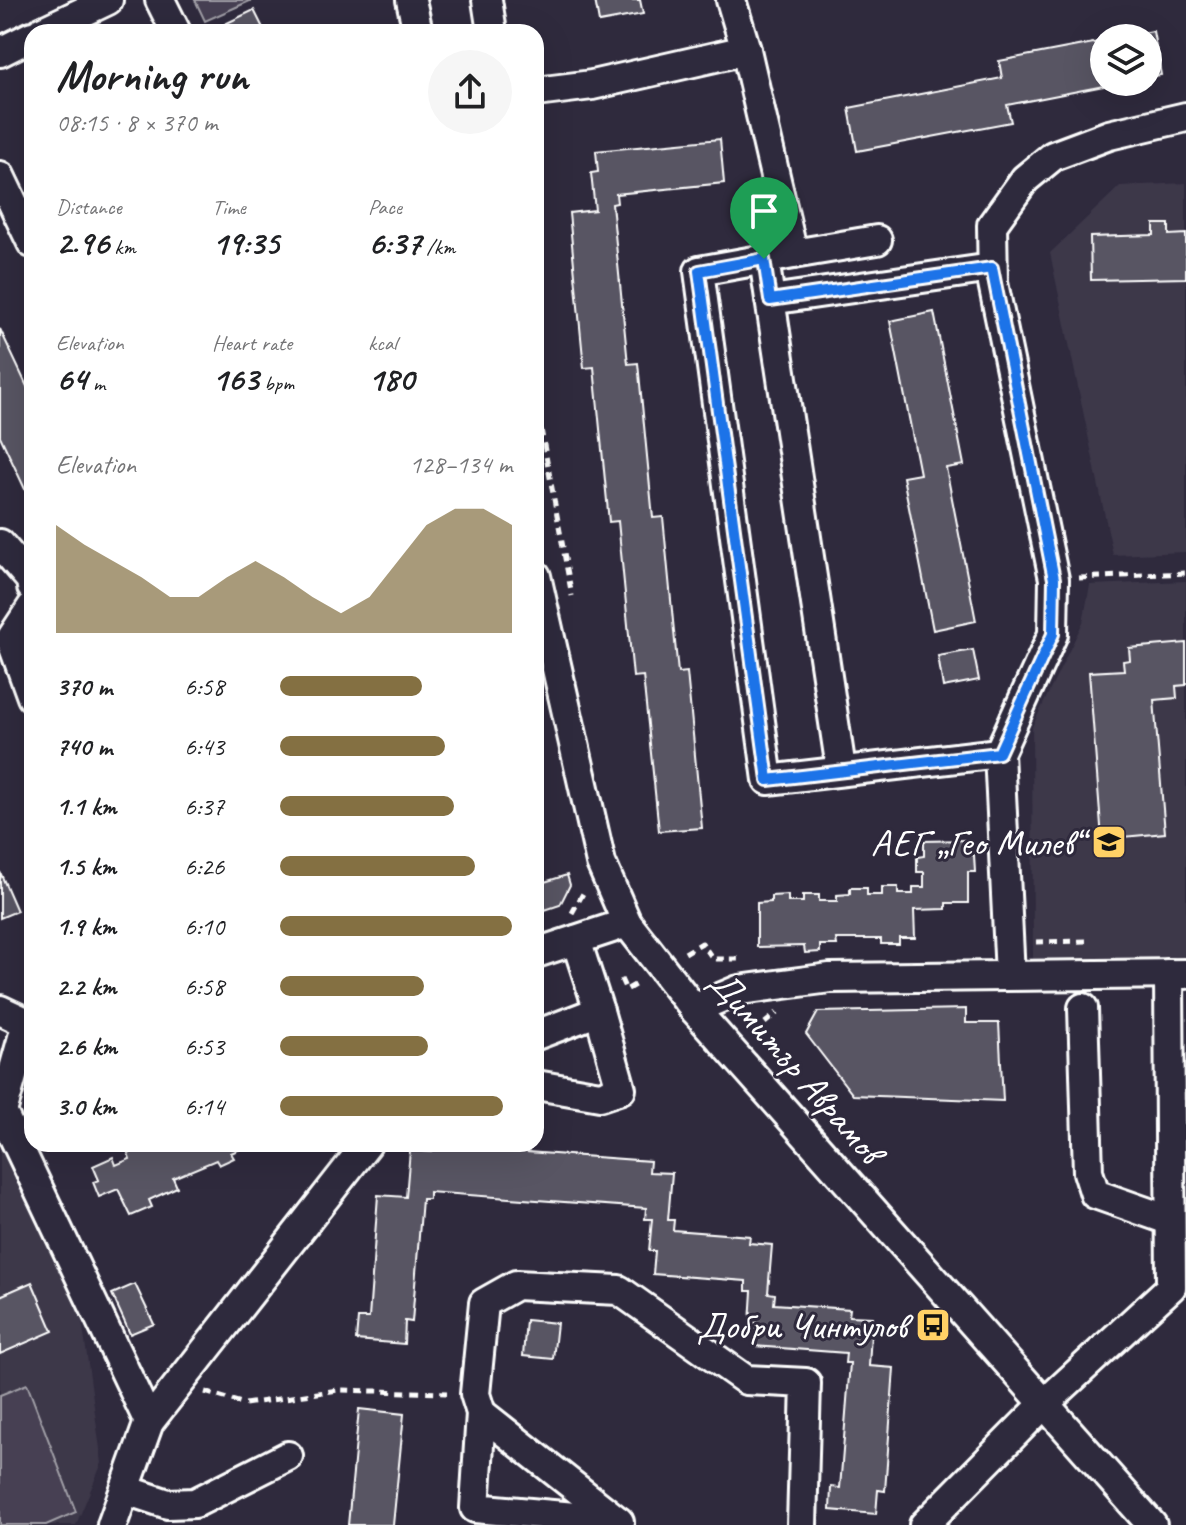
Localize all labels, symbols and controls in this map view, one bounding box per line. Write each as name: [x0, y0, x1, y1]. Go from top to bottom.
map controls: [1090, 24, 1162, 96]
button: layers: [1090, 24, 1162, 96]
text: Morning run: [56, 48, 248, 103]
button: share: [428, 50, 512, 134]
text: 08:15 · 8 × 370 m: [56, 106, 217, 139]
pin: [730, 177, 798, 259]
icon: arrive: [742, 189, 786, 233]
text: Distance: [56, 193, 122, 221]
text: Time: [212, 193, 246, 221]
text: Pace: [368, 193, 402, 221]
text: 2.96: [56, 221, 109, 264]
text: 19:35: [212, 221, 279, 264]
text: 6:37: [368, 221, 421, 264]
text: km: [109, 233, 136, 261]
text: /km: [421, 233, 455, 261]
text: Elevation: [56, 329, 124, 357]
text: Heart rate: [212, 329, 292, 357]
text: kcal: [368, 329, 397, 357]
text: 64: [56, 357, 87, 400]
text: 163: [212, 357, 259, 400]
text: 180: [368, 357, 414, 400]
text: m: [87, 369, 105, 397]
text: bpm: [259, 369, 294, 397]
text: Elevation: [56, 448, 136, 481]
text: 128–134 m: [409, 448, 512, 481]
text: 370 m: [56, 670, 112, 703]
text: 6:58: [184, 670, 224, 703]
text: 740 m: [56, 730, 112, 763]
text: 6:43: [184, 730, 224, 763]
text: 1.1 km: [56, 790, 116, 823]
text: 6:37: [184, 790, 224, 823]
place label: АЕГ „Гео Милев“: [871, 819, 1091, 866]
school or university icon: АЕГ „Гео Милев“: [1090, 823, 1128, 861]
text: 1.5 km: [56, 850, 116, 883]
text: 6:26: [184, 850, 224, 883]
text: 1.9 km: [56, 910, 116, 943]
text: 6:10: [184, 910, 224, 943]
street label: Димитър Аврамов: [699, 959, 897, 1177]
text: 2.2 km: [56, 970, 116, 1003]
text: 6:58: [184, 970, 224, 1003]
text: 2.6 km: [56, 1030, 117, 1063]
text: 6:53: [184, 1030, 224, 1063]
text: 3.0 km: [56, 1090, 116, 1123]
text: 6:14: [184, 1090, 224, 1123]
place label: Добри Чинтулов: [697, 1302, 914, 1349]
bus stop icon: Добри Чинтулов: [914, 1306, 952, 1344]

